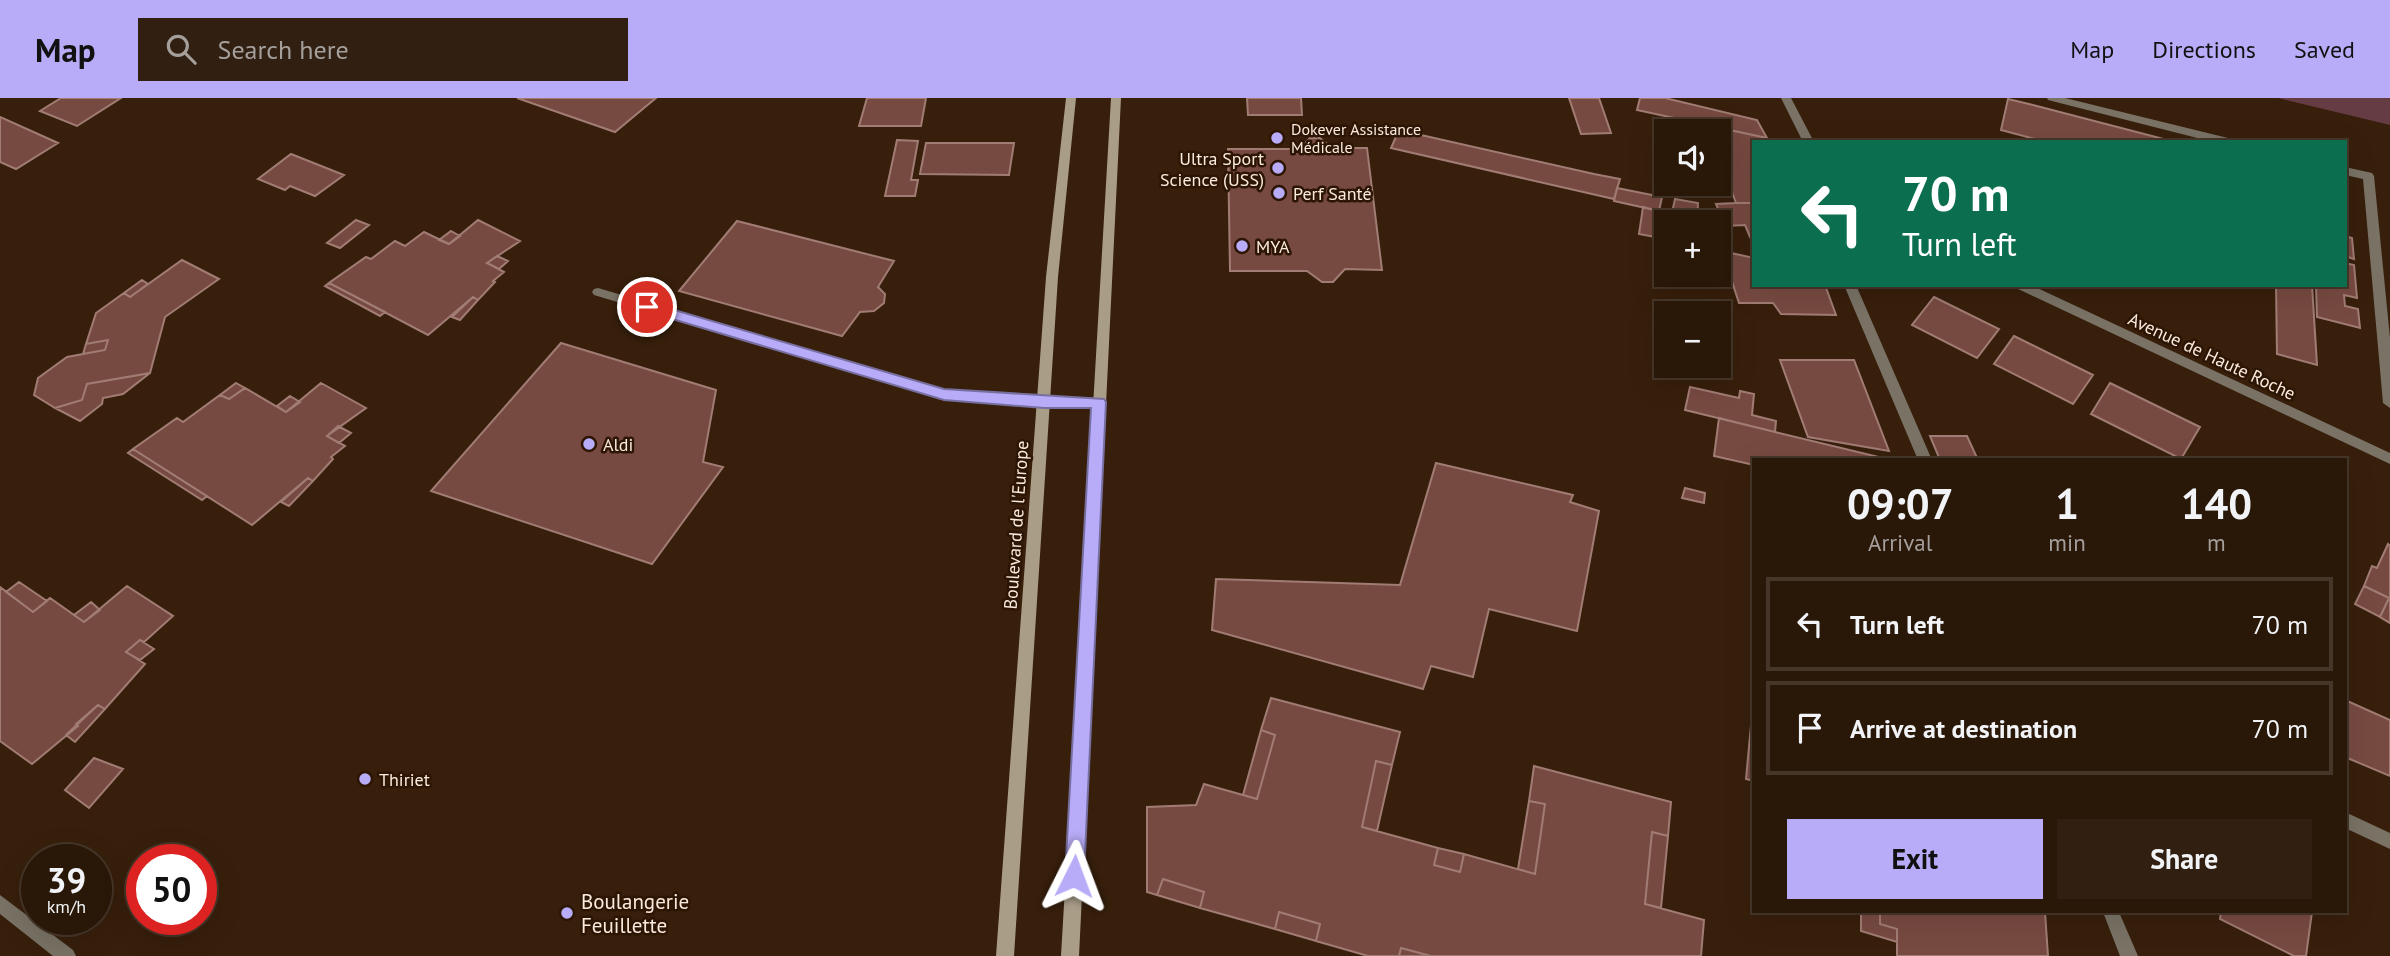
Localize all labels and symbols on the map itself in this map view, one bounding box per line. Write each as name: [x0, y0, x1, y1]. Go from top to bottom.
place label: Dokever Assistance Médicale: [1291, 119, 1421, 157]
marker: Dokever Assistance Médicale: [1269, 130, 1285, 146]
place label: Ultra Sport Science (USS): [1160, 147, 1264, 191]
marker: Ultra Sport Science (USS): [1270, 160, 1286, 176]
place label: Perf Santé: [1293, 182, 1372, 205]
marker: Perf Santé: [1271, 185, 1287, 201]
place label: MYA: [1256, 235, 1290, 258]
marker: MYA: [1234, 238, 1250, 254]
pin: [617, 277, 677, 337]
street label: Avenue de Haute Roche: [2125, 307, 2299, 405]
place label: Aldi: [603, 433, 633, 456]
marker: Aldi: [581, 436, 597, 452]
street label: Boulevard de l'Europe: [999, 440, 1033, 610]
place label: Thiriet: [379, 768, 430, 791]
marker: Thiriet: [357, 771, 373, 787]
position arrow: [1037, 839, 1111, 913]
speed limit sign: 50: [126, 844, 217, 935]
place label: Boulangerie Feuillette: [581, 888, 689, 939]
marker: Boulangerie Feuillette: [559, 905, 575, 921]

